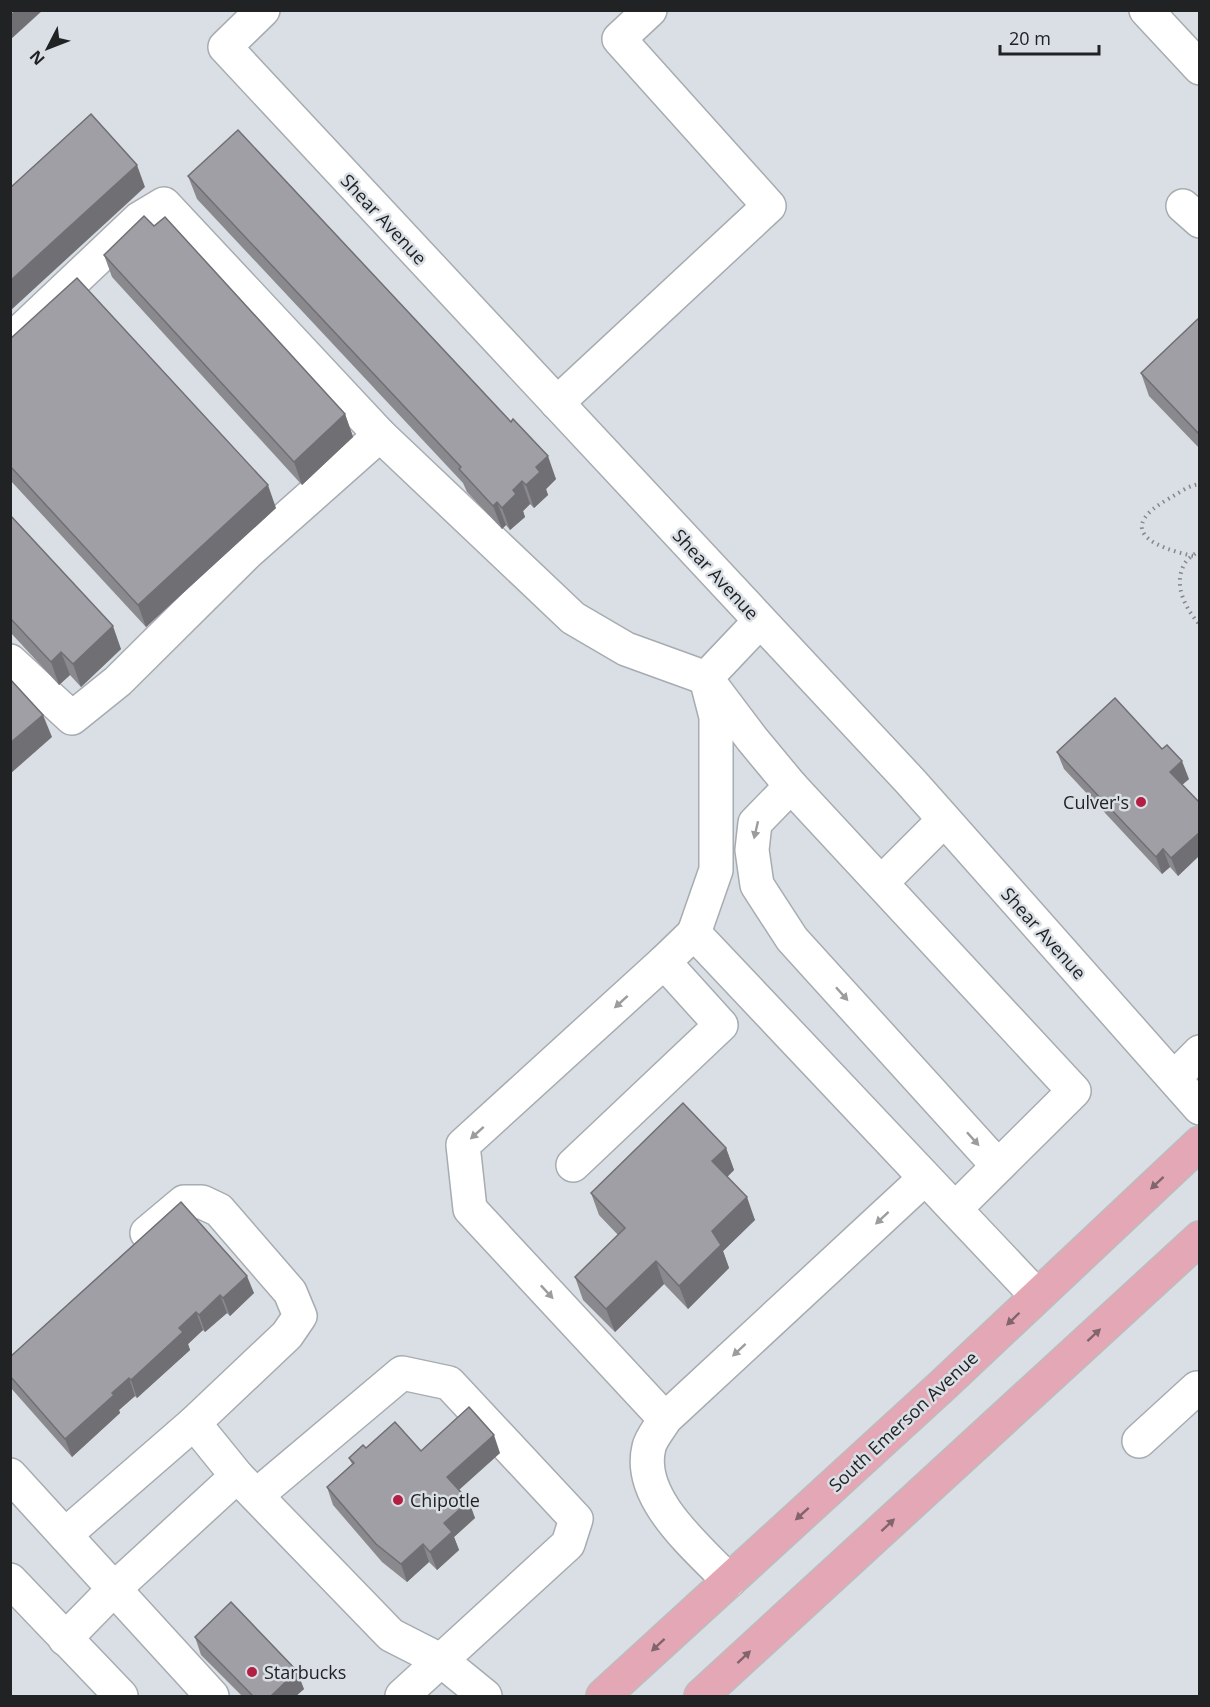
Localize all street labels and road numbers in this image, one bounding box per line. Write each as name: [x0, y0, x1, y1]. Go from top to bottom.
street label: Shear Avenue: [336, 169, 432, 269]
street label: Shear Avenue: [668, 524, 764, 624]
street label: Shear Avenue: [996, 882, 1092, 984]
street label: South Emerson Avenue: [823, 1345, 983, 1497]

